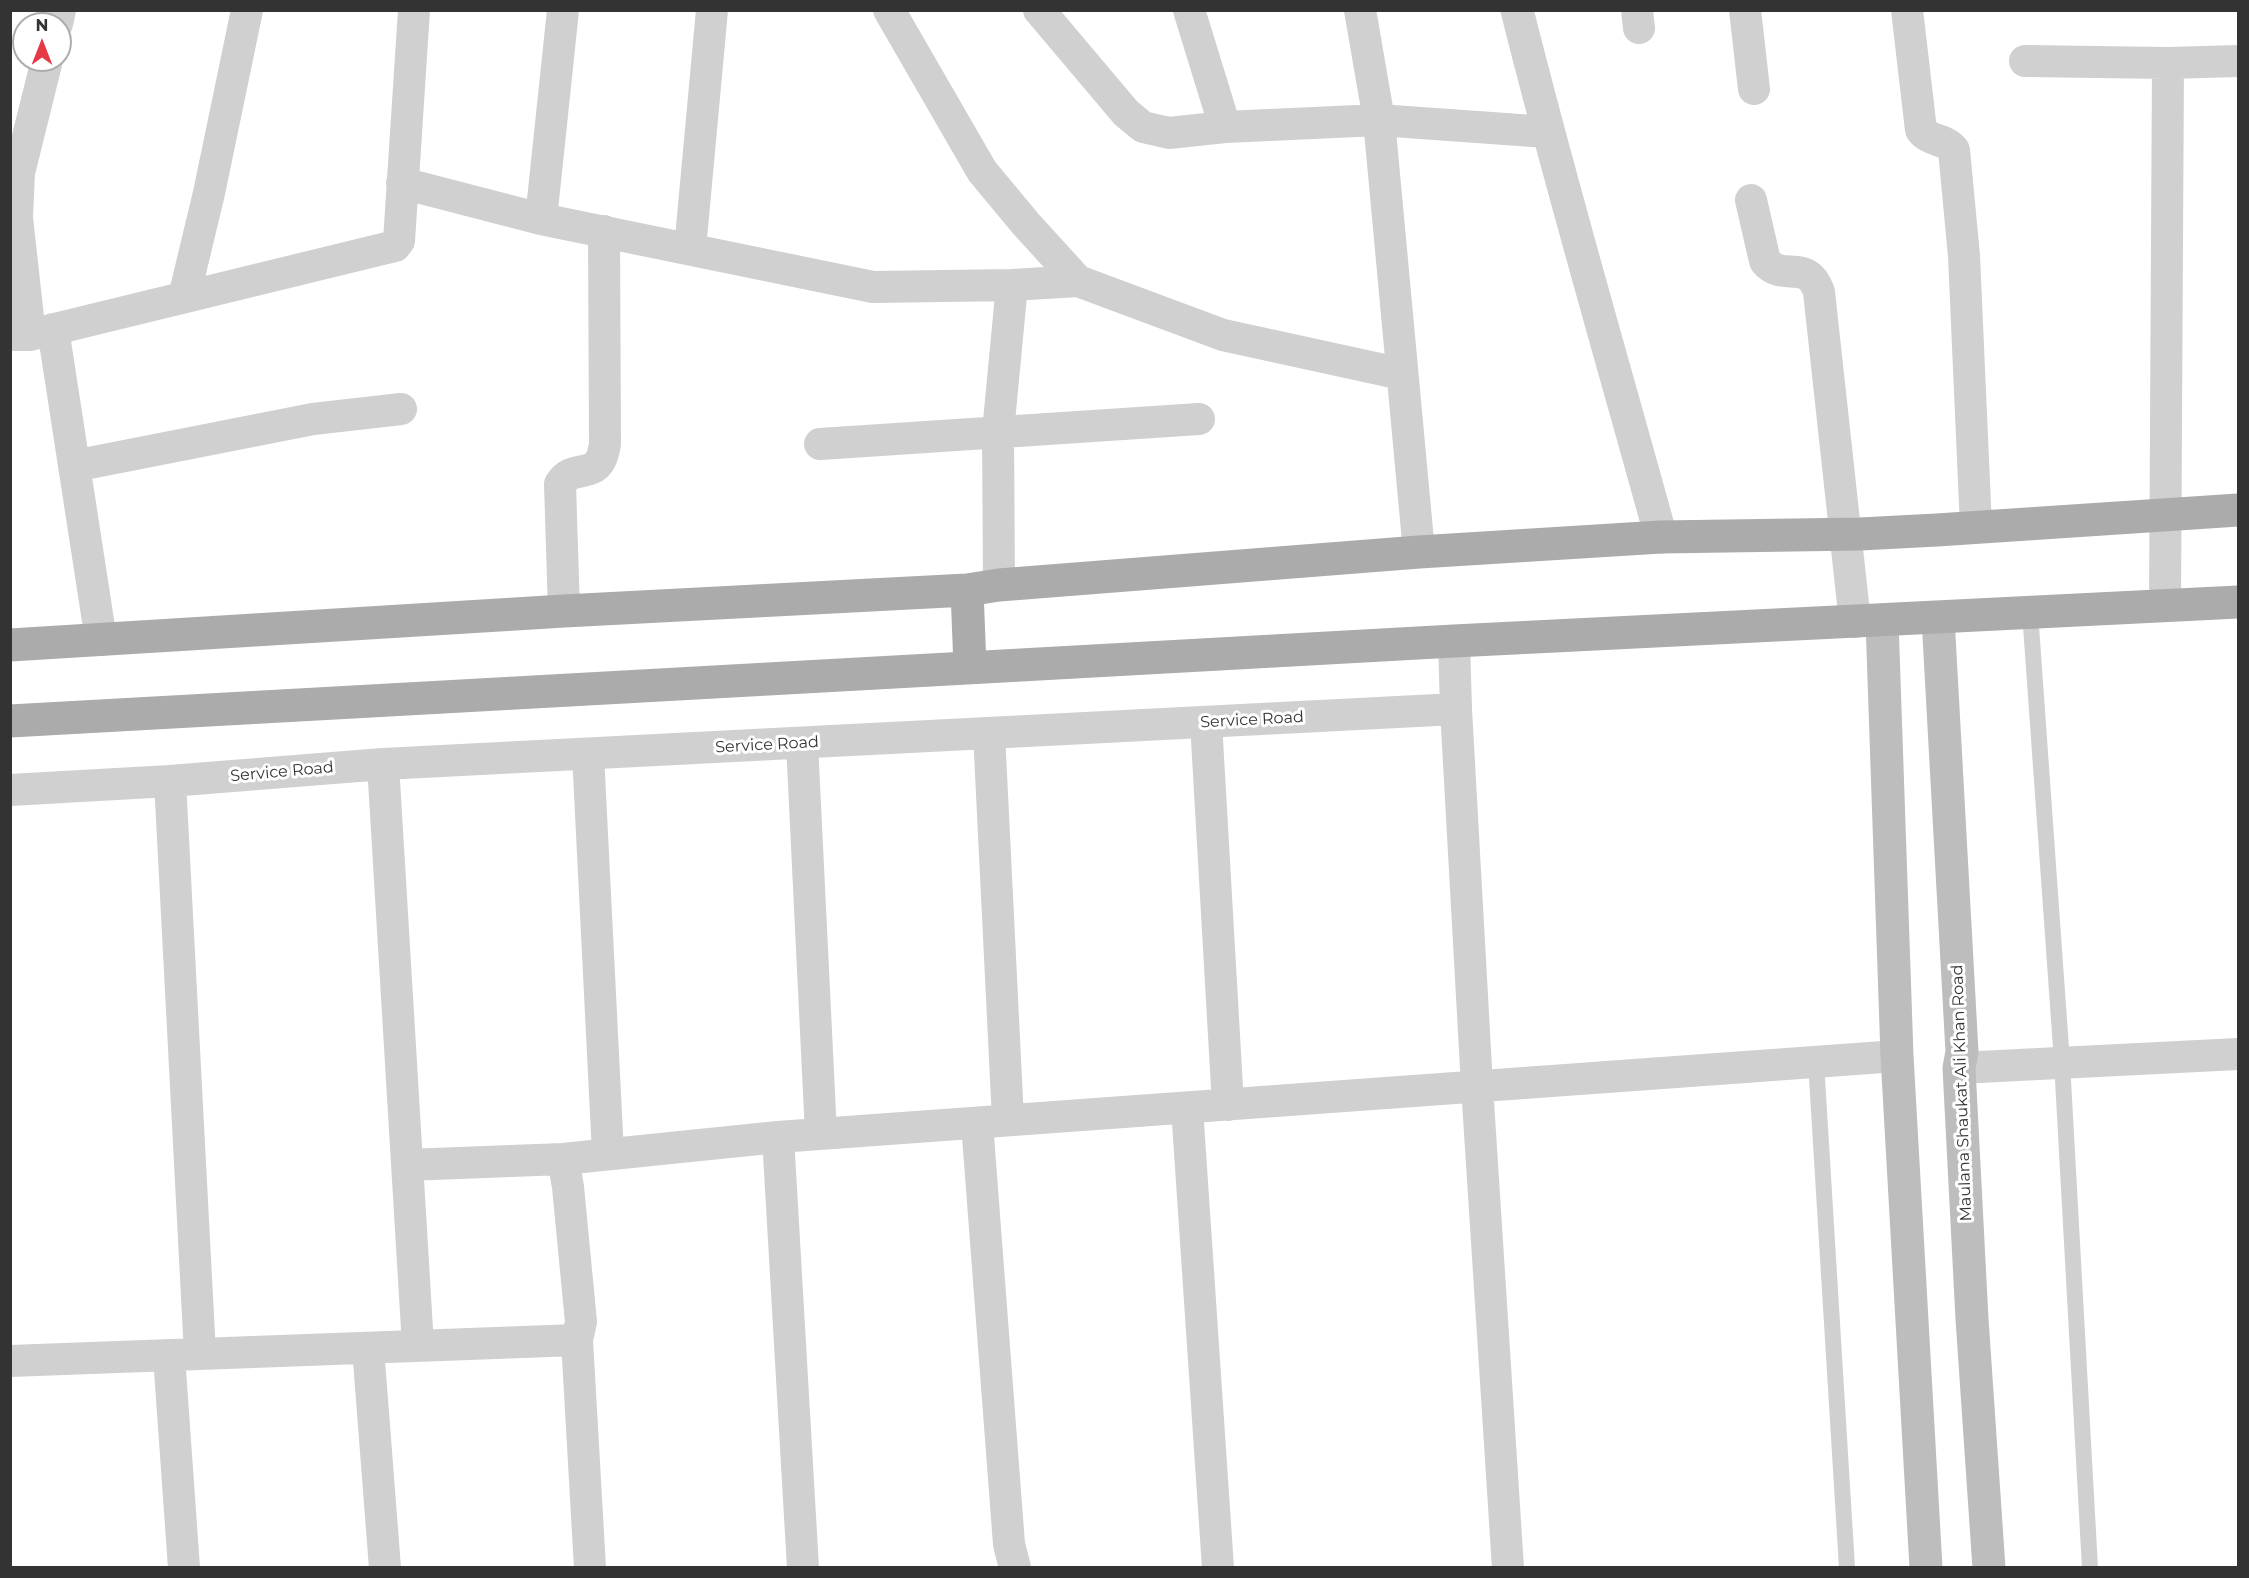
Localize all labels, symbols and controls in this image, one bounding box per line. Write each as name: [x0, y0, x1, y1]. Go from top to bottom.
north arrow: [12, 12, 72, 72]
text: N: [36, 16, 48, 35]
street label: Service Road: [1200, 708, 1304, 732]
street label: Service Road: [715, 733, 819, 757]
street label: Service Road: [230, 758, 334, 786]
street label: Maulana Shaukat Ali Khan Road: [1948, 964, 1976, 1222]

